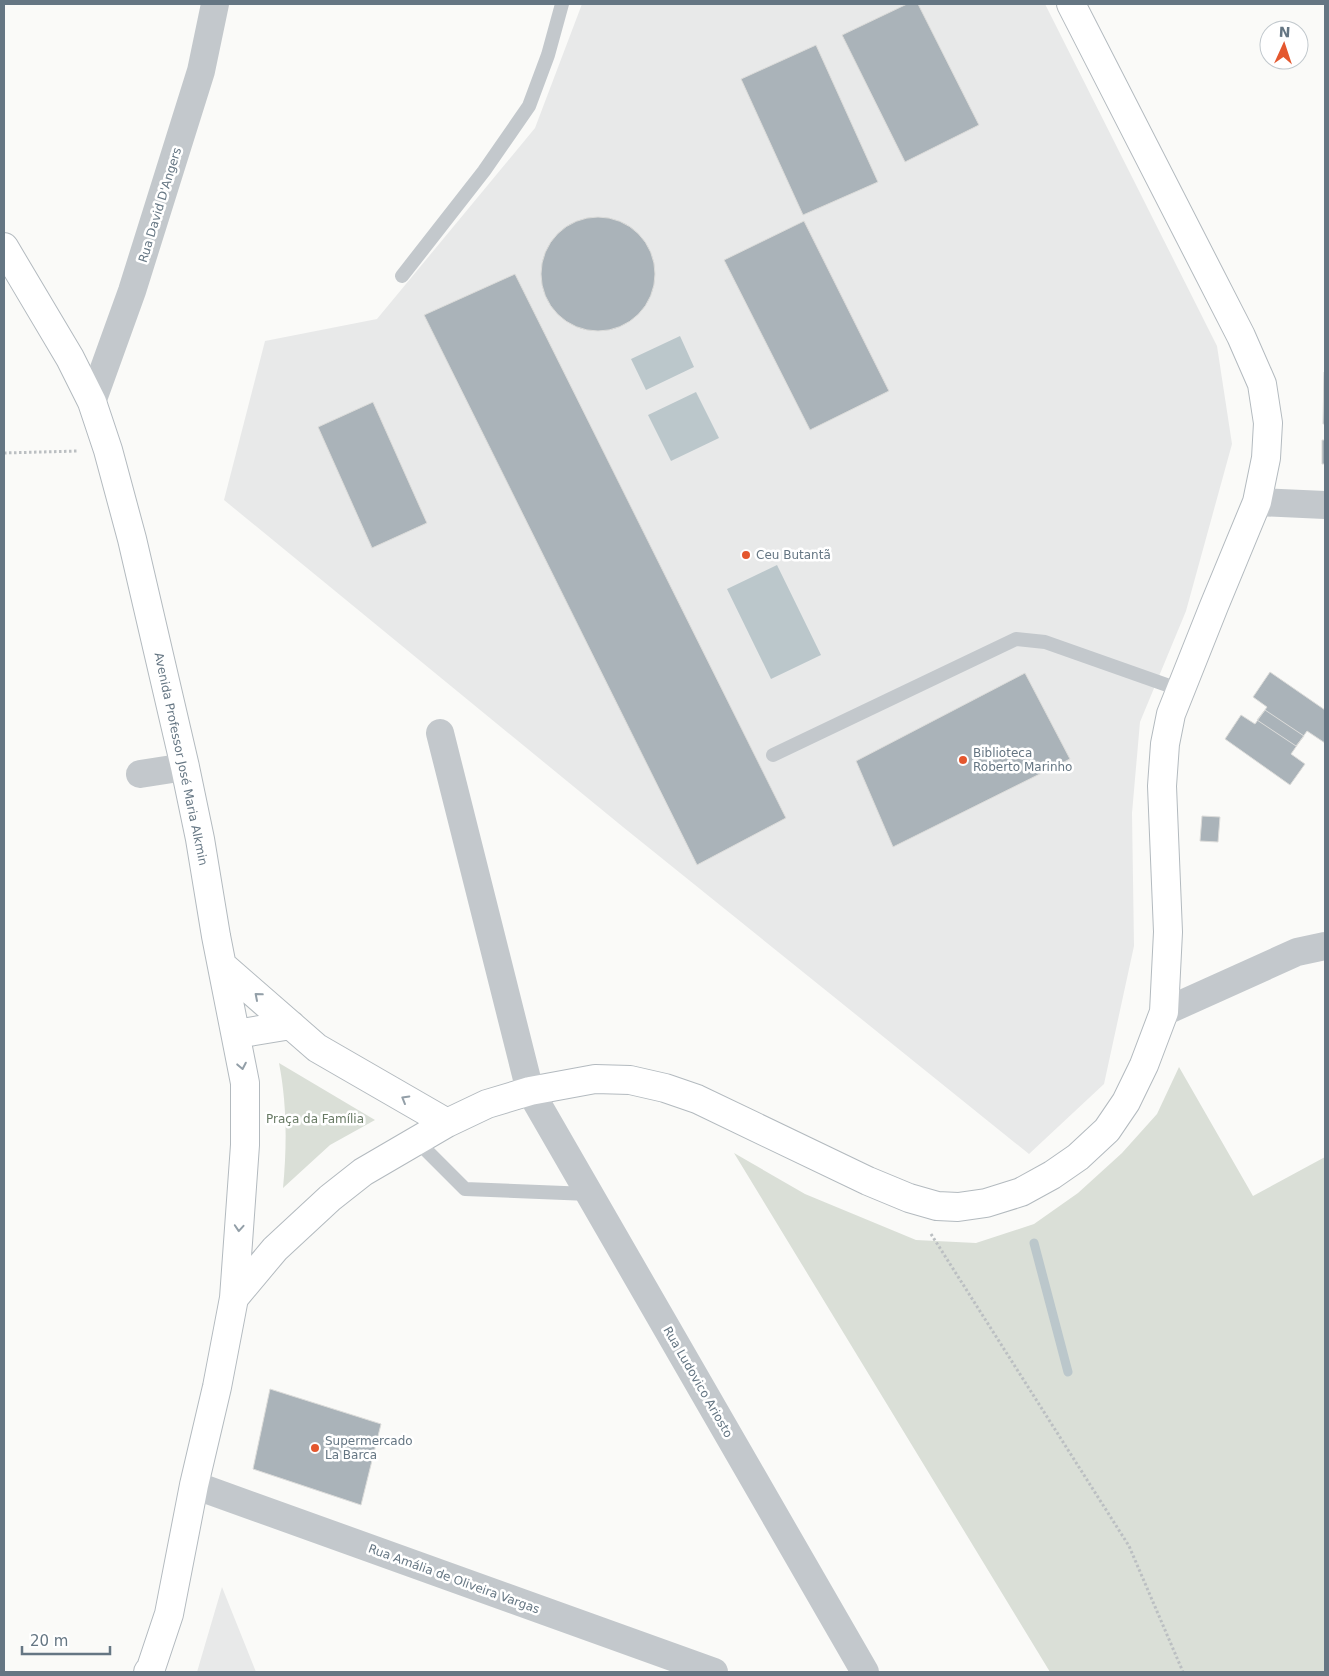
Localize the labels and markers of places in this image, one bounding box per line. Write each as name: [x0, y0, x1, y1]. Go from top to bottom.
place label: Ceu Butantã: [756, 548, 831, 562]
marker: Ceu Butantã: [740, 549, 752, 561]
place label: Biblioteca Roberto Marinho: [973, 746, 1072, 774]
marker: Biblioteca Roberto Marinho: [957, 754, 969, 766]
place label: Supermercado La Barca: [325, 1434, 413, 1462]
marker: Supermercado La Barca: [309, 1442, 321, 1454]

